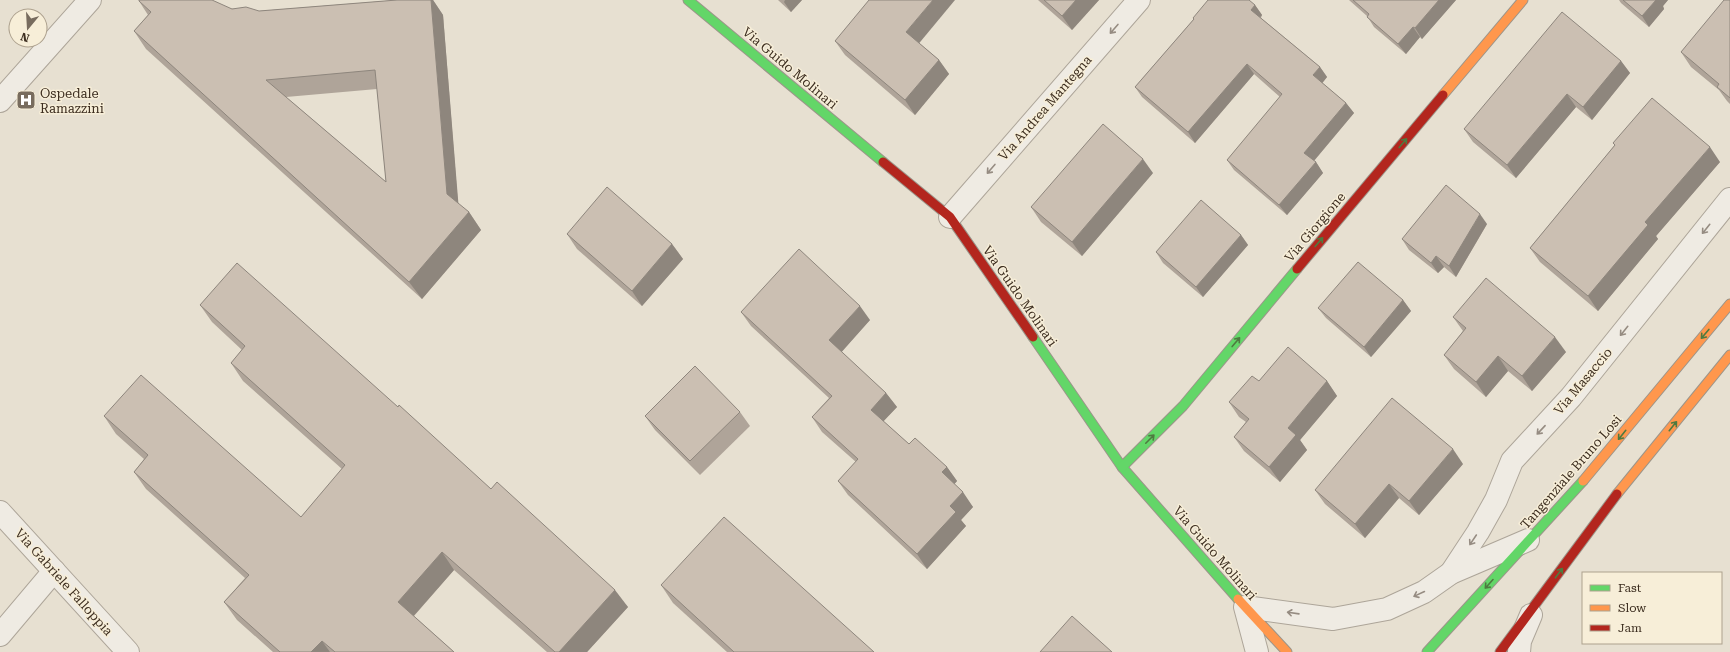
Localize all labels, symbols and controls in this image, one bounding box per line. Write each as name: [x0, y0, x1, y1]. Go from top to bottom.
north arrow: [8, 8, 48, 48]
street label: Via Guido Molinari: [740, 24, 840, 112]
one-way arrow: [1109, 24, 1118, 35]
text: N: [19, 29, 31, 45]
street label: Via Andrea Mantegna: [995, 52, 1095, 164]
place label: Ospedale Ramazzini: [40, 86, 104, 116]
hospital icon: Ospedale Ramazzini: [15, 89, 37, 111]
one-way arrow: [1398, 137, 1407, 148]
one-way arrow: [987, 164, 996, 175]
street label: Via Giorgione: [1282, 189, 1348, 265]
one-way arrow: [1701, 224, 1710, 235]
one-way arrow: [1315, 237, 1324, 248]
street label: Via Guido Molinari: [980, 243, 1060, 349]
one-way arrow: [1620, 325, 1629, 336]
one-way arrow: [1700, 329, 1709, 340]
one-way arrow: [1232, 337, 1241, 348]
street label: Via Masaccio: [1551, 345, 1615, 417]
street label: Tangenziale Bruno Losi: [1517, 412, 1625, 532]
one-way arrow: [1668, 420, 1677, 431]
one-way arrow: [1536, 425, 1546, 435]
one-way arrow: [1618, 429, 1627, 440]
one-way arrow: [1145, 434, 1155, 444]
street label: Via Guido Molinari: [1170, 503, 1260, 603]
street label: Via Gabriele Falloppia: [12, 525, 116, 639]
one-way arrow: [1469, 534, 1477, 545]
one-way arrow: [1555, 568, 1563, 579]
legend: [1582, 572, 1722, 644]
one-way arrow: [1485, 578, 1494, 588]
text: Fast: [1618, 581, 1642, 595]
one-way arrow: [1413, 591, 1425, 598]
text: Slow: [1618, 601, 1646, 615]
one-way arrow: [1287, 610, 1300, 617]
text: Jam: [1618, 621, 1642, 635]

